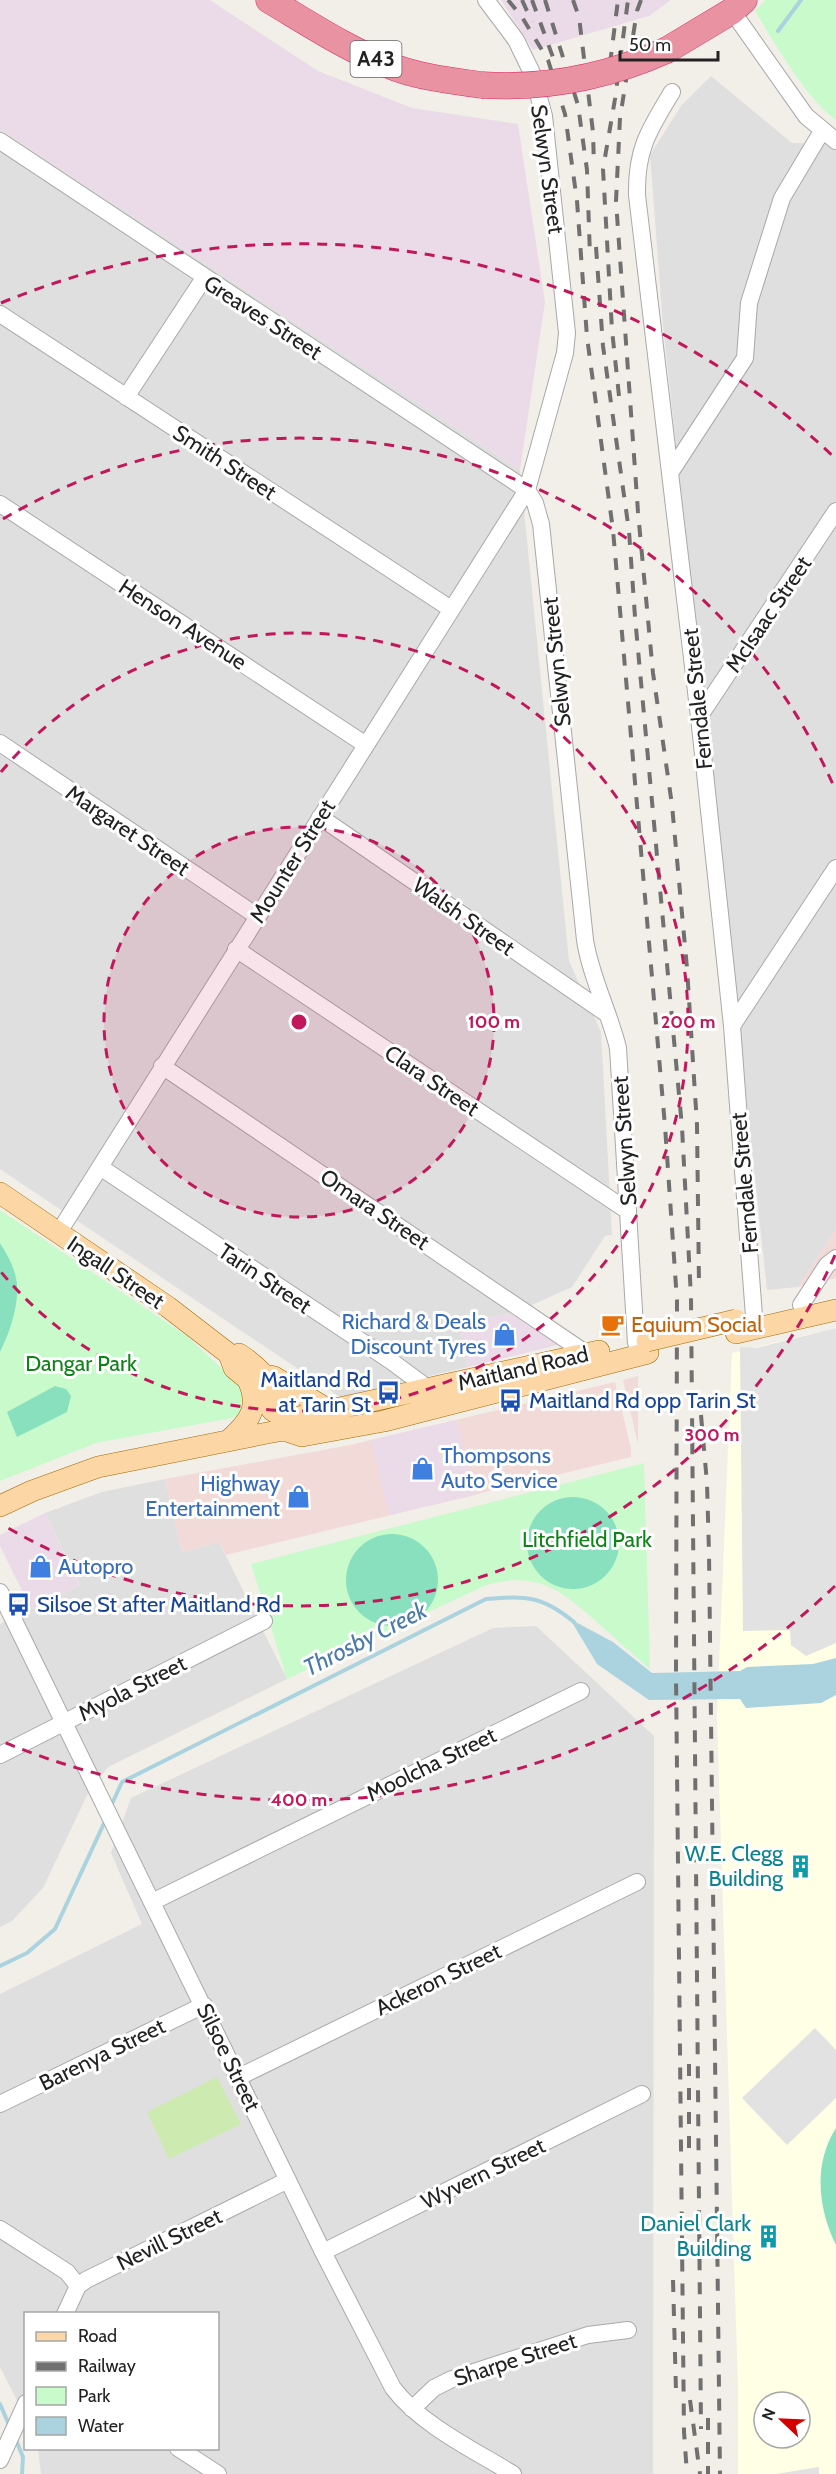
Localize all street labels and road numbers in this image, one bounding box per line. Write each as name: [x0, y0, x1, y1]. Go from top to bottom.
road number: A43: [350, 41, 401, 77]
street label: Selwyn Street: [525, 103, 570, 236]
street label: Greaves Street: [199, 269, 327, 366]
street label: Smith Street: [168, 419, 282, 506]
street label: McIsaac Street: [720, 551, 818, 678]
street label: Henson Avenue: [114, 573, 252, 676]
street label: Selwyn Street: [536, 595, 577, 728]
street label: Ferndale Street: [677, 627, 718, 771]
street label: Margaret Street: [61, 779, 195, 882]
street label: Mounter Street: [244, 794, 341, 928]
street label: Walsh Street: [408, 871, 520, 962]
street label: Clara Street: [379, 1039, 485, 1122]
street label: Selwyn Street: [606, 1075, 643, 1207]
street label: Ferndale Street: [725, 1111, 764, 1255]
street label: Omara Street: [315, 1163, 435, 1256]
street label: Ingall Street: [62, 1230, 170, 1315]
street label: Tarin Street: [213, 1237, 317, 1320]
street label: Maitland Road: [455, 1340, 591, 1397]
street label: Myola Street: [74, 1649, 191, 1727]
street label: Moolcha Street: [362, 1721, 501, 1807]
street label: Ackeron Street: [371, 1937, 506, 2022]
street label: Silsoe Street: [191, 1999, 266, 2116]
street label: Barenya Street: [35, 2012, 170, 2097]
street label: Wyvern Street: [417, 2132, 550, 2215]
street label: Nevill Street: [112, 2202, 227, 2277]
street label: Sharpe Street: [451, 2327, 580, 2392]

